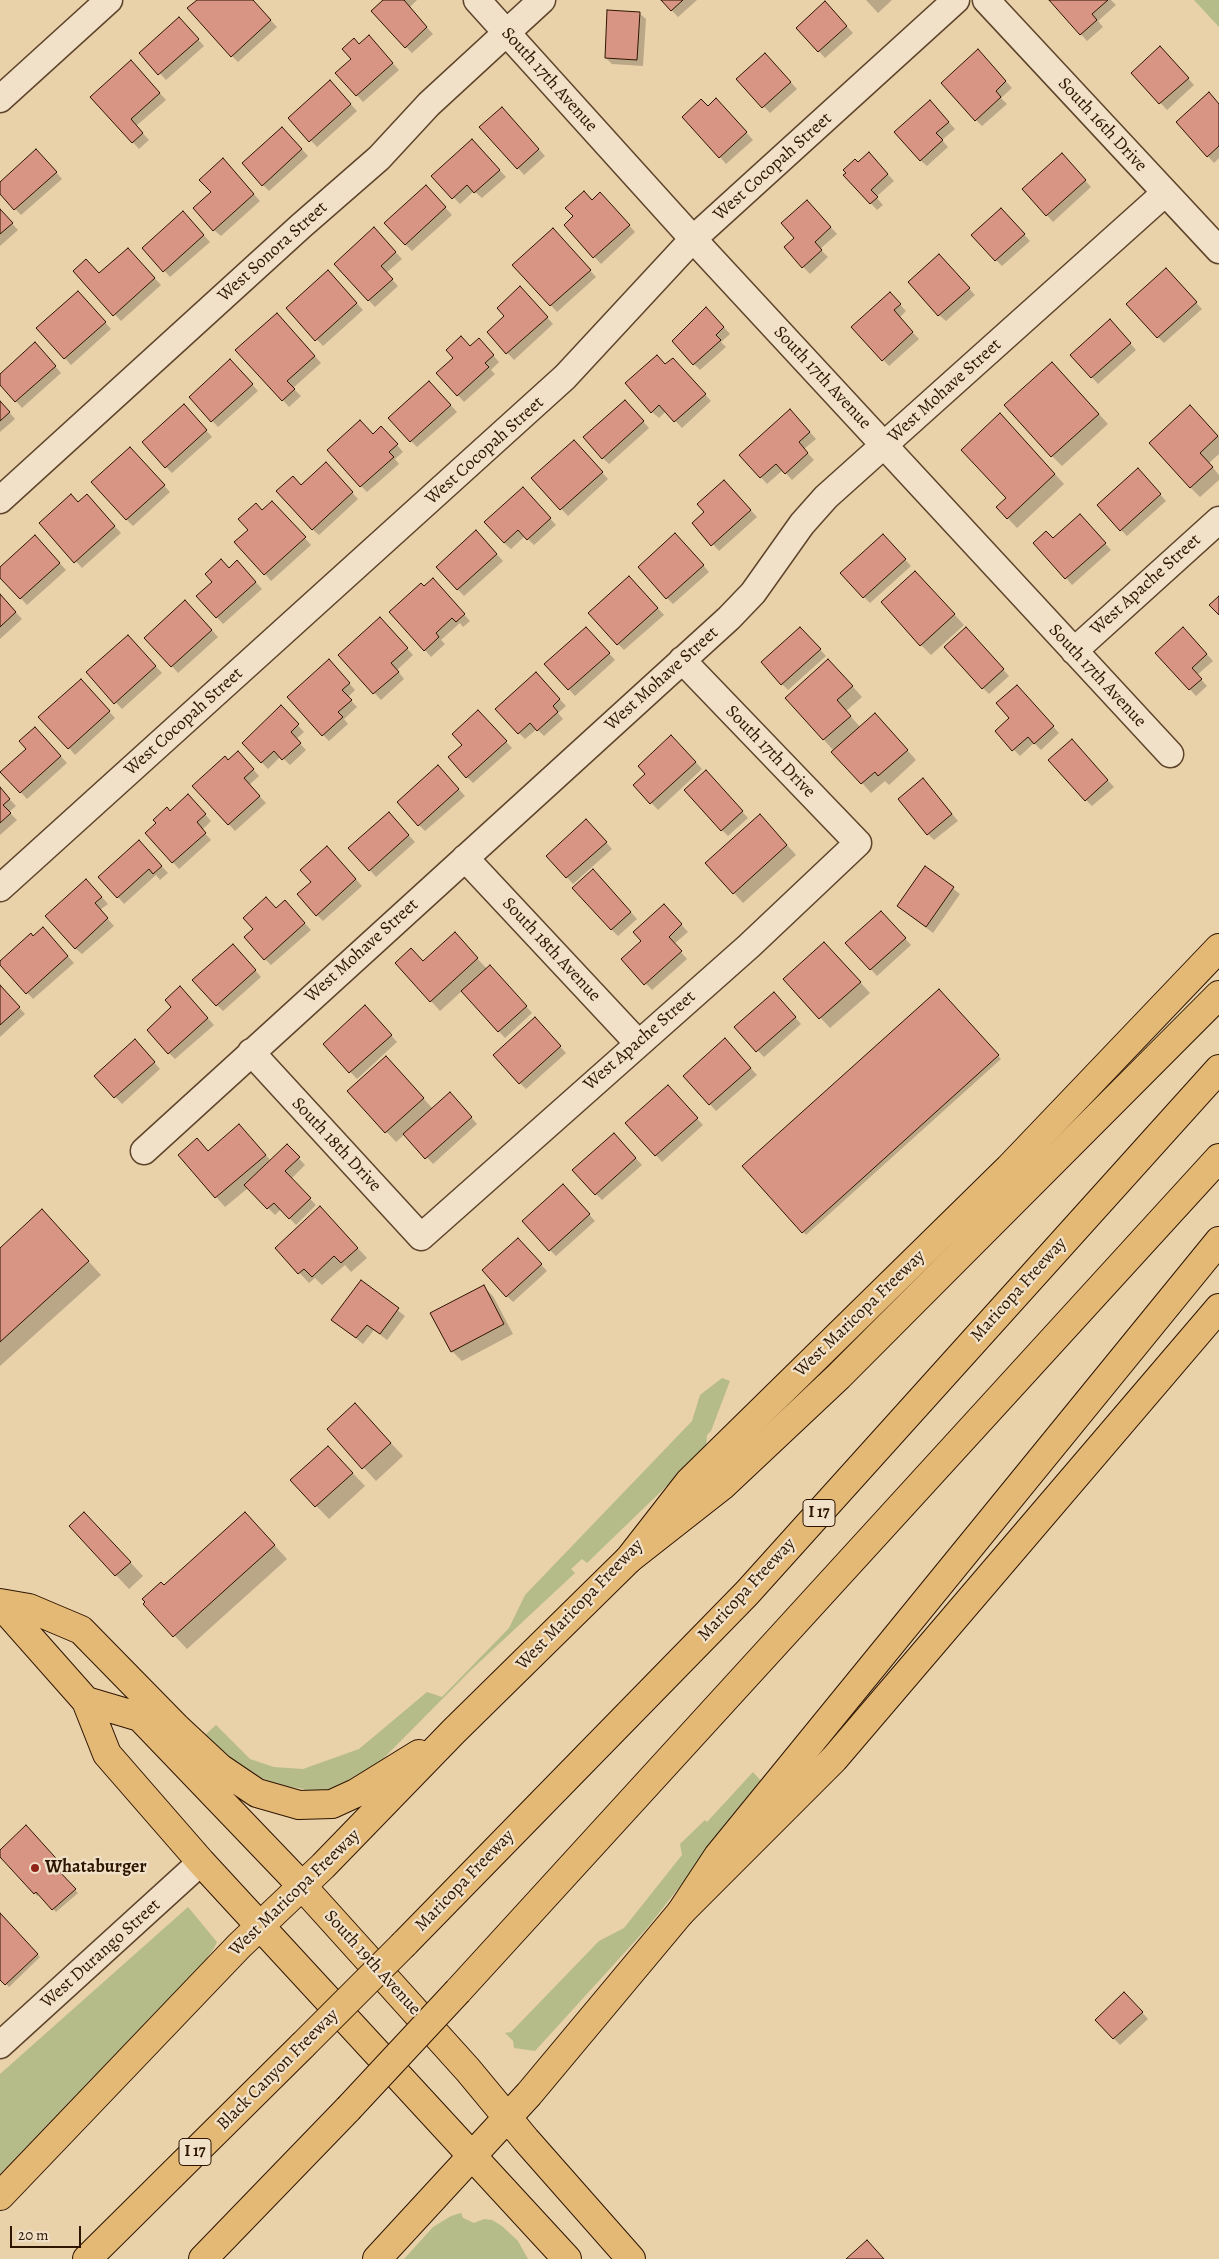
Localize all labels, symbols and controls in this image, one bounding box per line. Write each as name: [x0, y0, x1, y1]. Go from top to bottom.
street label: South 17th Avenue: [496, 23, 602, 137]
street label: South 16th Drive: [1053, 73, 1151, 177]
street label: West Cocopah Street: [709, 108, 837, 226]
street label: West Sonora Street: [214, 197, 332, 307]
street label: South 17th Avenue: [769, 322, 875, 434]
street label: West Mohave Street: [884, 334, 1006, 448]
street label: West Cocopah Street: [421, 392, 549, 510]
street label: West Apache Street: [1086, 530, 1206, 640]
street label: South 17th Avenue: [1044, 620, 1150, 732]
street label: West Mohave Street: [601, 622, 723, 736]
street label: West Cocopah Street: [120, 663, 248, 781]
street label: South 17th Drive: [720, 701, 820, 803]
street label: South 18th Avenue: [497, 893, 605, 1007]
street label: West Mohave Street: [301, 894, 423, 1008]
street label: West Apache Street: [580, 986, 700, 1096]
street label: South 18th Drive: [287, 1093, 385, 1197]
street label: Maricopa Freeway: [966, 1233, 1072, 1347]
street label: West Maricopa Freeway: [790, 1246, 930, 1382]
road number: I 17: [803, 1500, 835, 1526]
street label: Maricopa Freeway: [694, 1534, 800, 1646]
street label: West Maricopa Freeway: [512, 1535, 648, 1675]
street label: West Maricopa Freeway: [225, 1825, 365, 1961]
street label: Maricopa Freeway: [411, 1826, 519, 1936]
place label: Whataburger: [45, 1857, 147, 1879]
marker: Whataburger: [29, 1862, 41, 1874]
street label: West Durango Street: [37, 1895, 165, 2013]
street label: South 19th Avenue: [319, 1906, 425, 2020]
street label: Black Canyon Freeway: [213, 2005, 343, 2135]
road number: I 17: [179, 2138, 211, 2166]
scale bar: [12, 2216, 84, 2248]
text: 20 m: [18, 2225, 49, 2245]

